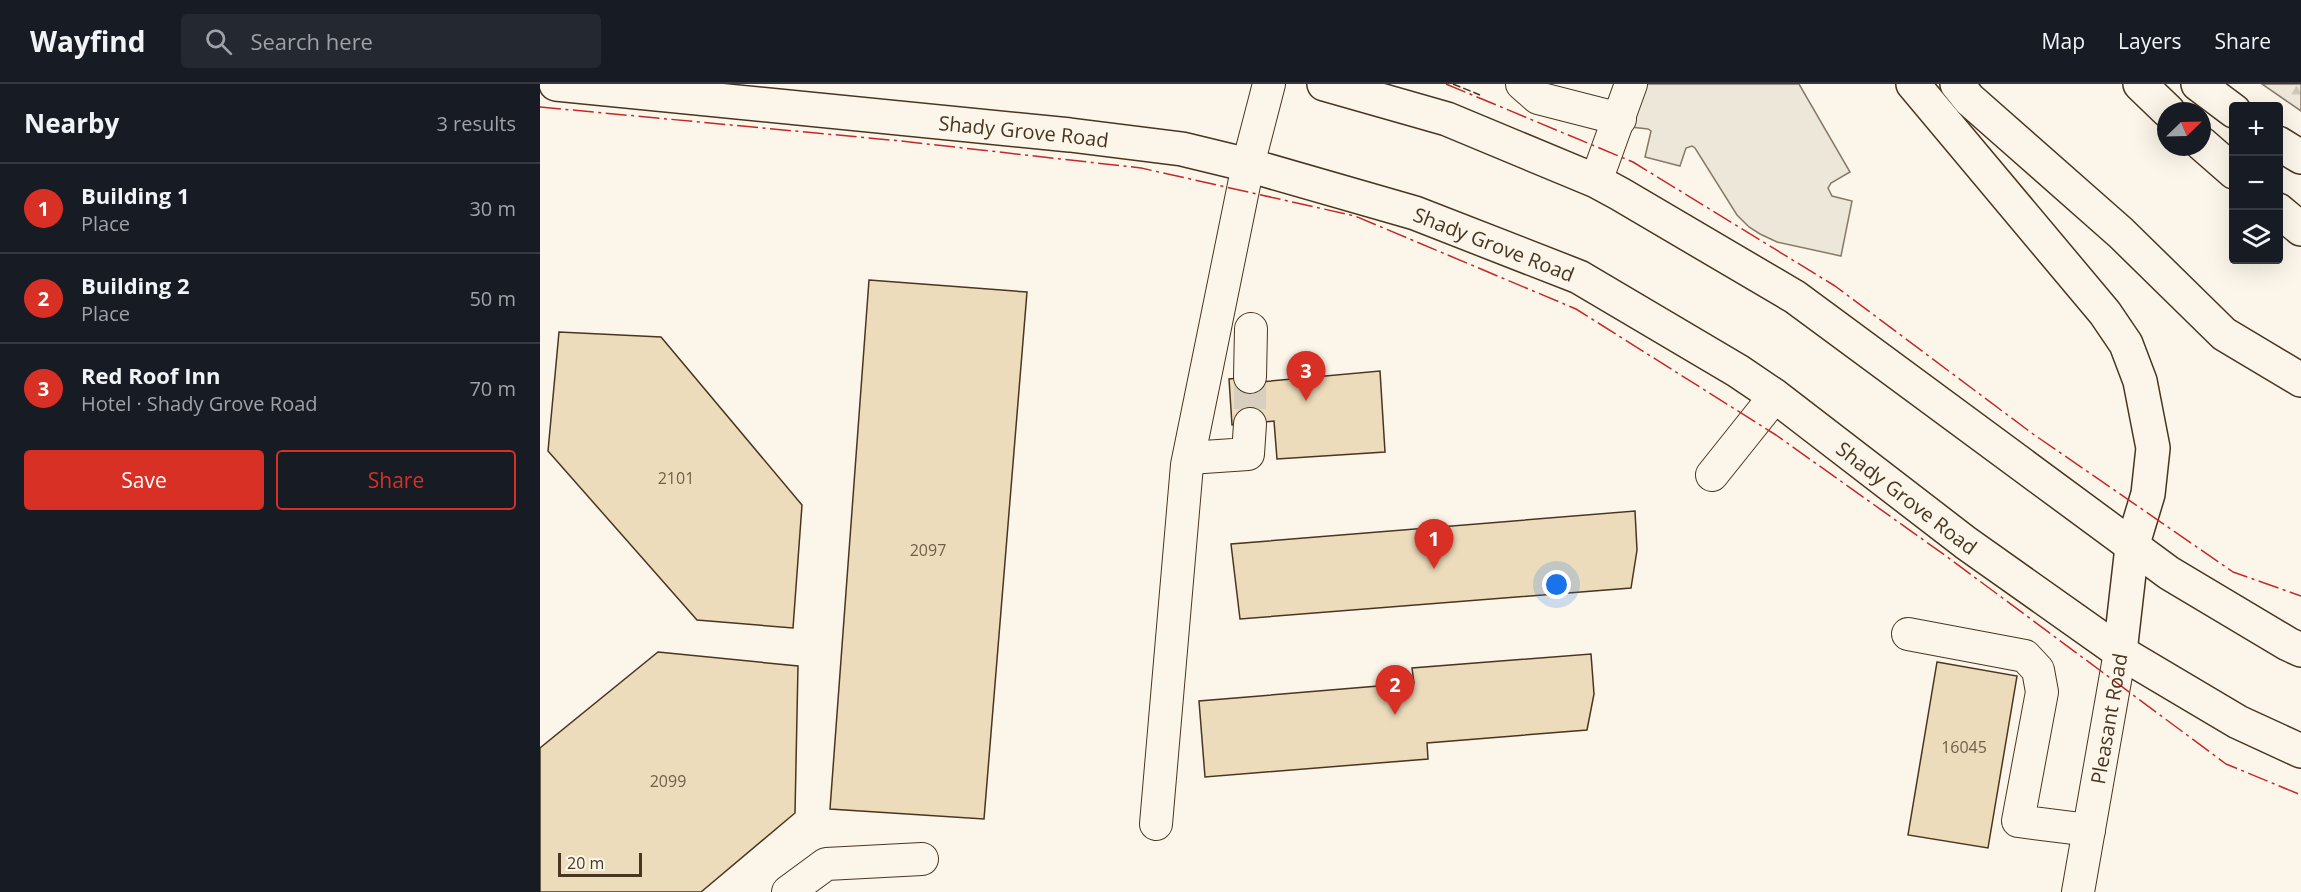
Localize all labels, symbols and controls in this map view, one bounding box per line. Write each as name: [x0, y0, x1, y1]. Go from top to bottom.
search box: [181, 14, 601, 68]
text: Wayfind: [30, 22, 145, 60]
icon: search: [202, 25, 235, 58]
text: Search here: [250, 26, 373, 56]
text: Map: [2042, 27, 2085, 55]
text: Layers: [2118, 27, 2182, 55]
text: Share: [2215, 27, 2271, 55]
north arrow: [2157, 102, 2211, 156]
map controls: [2229, 102, 2283, 264]
button: +: [2229, 102, 2283, 156]
text: Nearby: [24, 105, 119, 141]
street label: Shady Grove Road: [937, 109, 1110, 153]
text: 3 results: [436, 110, 516, 137]
button: −: [2229, 156, 2283, 210]
text: Building 1: [81, 180, 190, 210]
text: 1: [38, 195, 49, 222]
text: 30 m: [469, 195, 516, 222]
street label: Shady Grove Road: [1410, 200, 1579, 287]
text: Place: [81, 210, 130, 237]
button: layers: [2229, 210, 2283, 264]
text: Building 2: [81, 270, 190, 300]
text: 2: [38, 285, 49, 312]
text: 50 m: [469, 285, 516, 312]
text: Place: [81, 300, 130, 327]
pin: 3: [1286, 352, 1326, 401]
text: Red Roof Inn: [81, 360, 220, 390]
text: 3: [38, 375, 49, 402]
text: 70 m: [469, 375, 516, 402]
text: Hotel · Shady Grove Road: [81, 390, 318, 417]
street label: Shady Grove Road: [1831, 435, 1983, 560]
button: Save: [24, 450, 264, 510]
button: Share: [276, 450, 516, 510]
house number: 2101: [658, 467, 694, 489]
pin: 1: [1414, 520, 1454, 569]
house number: 2097: [910, 539, 946, 561]
your location: [1542, 570, 1571, 599]
street label: Pleasant Road: [2084, 651, 2133, 786]
pin: 2: [1376, 666, 1414, 715]
house number: 16045: [1941, 736, 1987, 758]
house number: 2099: [650, 770, 686, 792]
scale bar: [558, 850, 642, 878]
text: 20 m: [567, 852, 604, 874]

